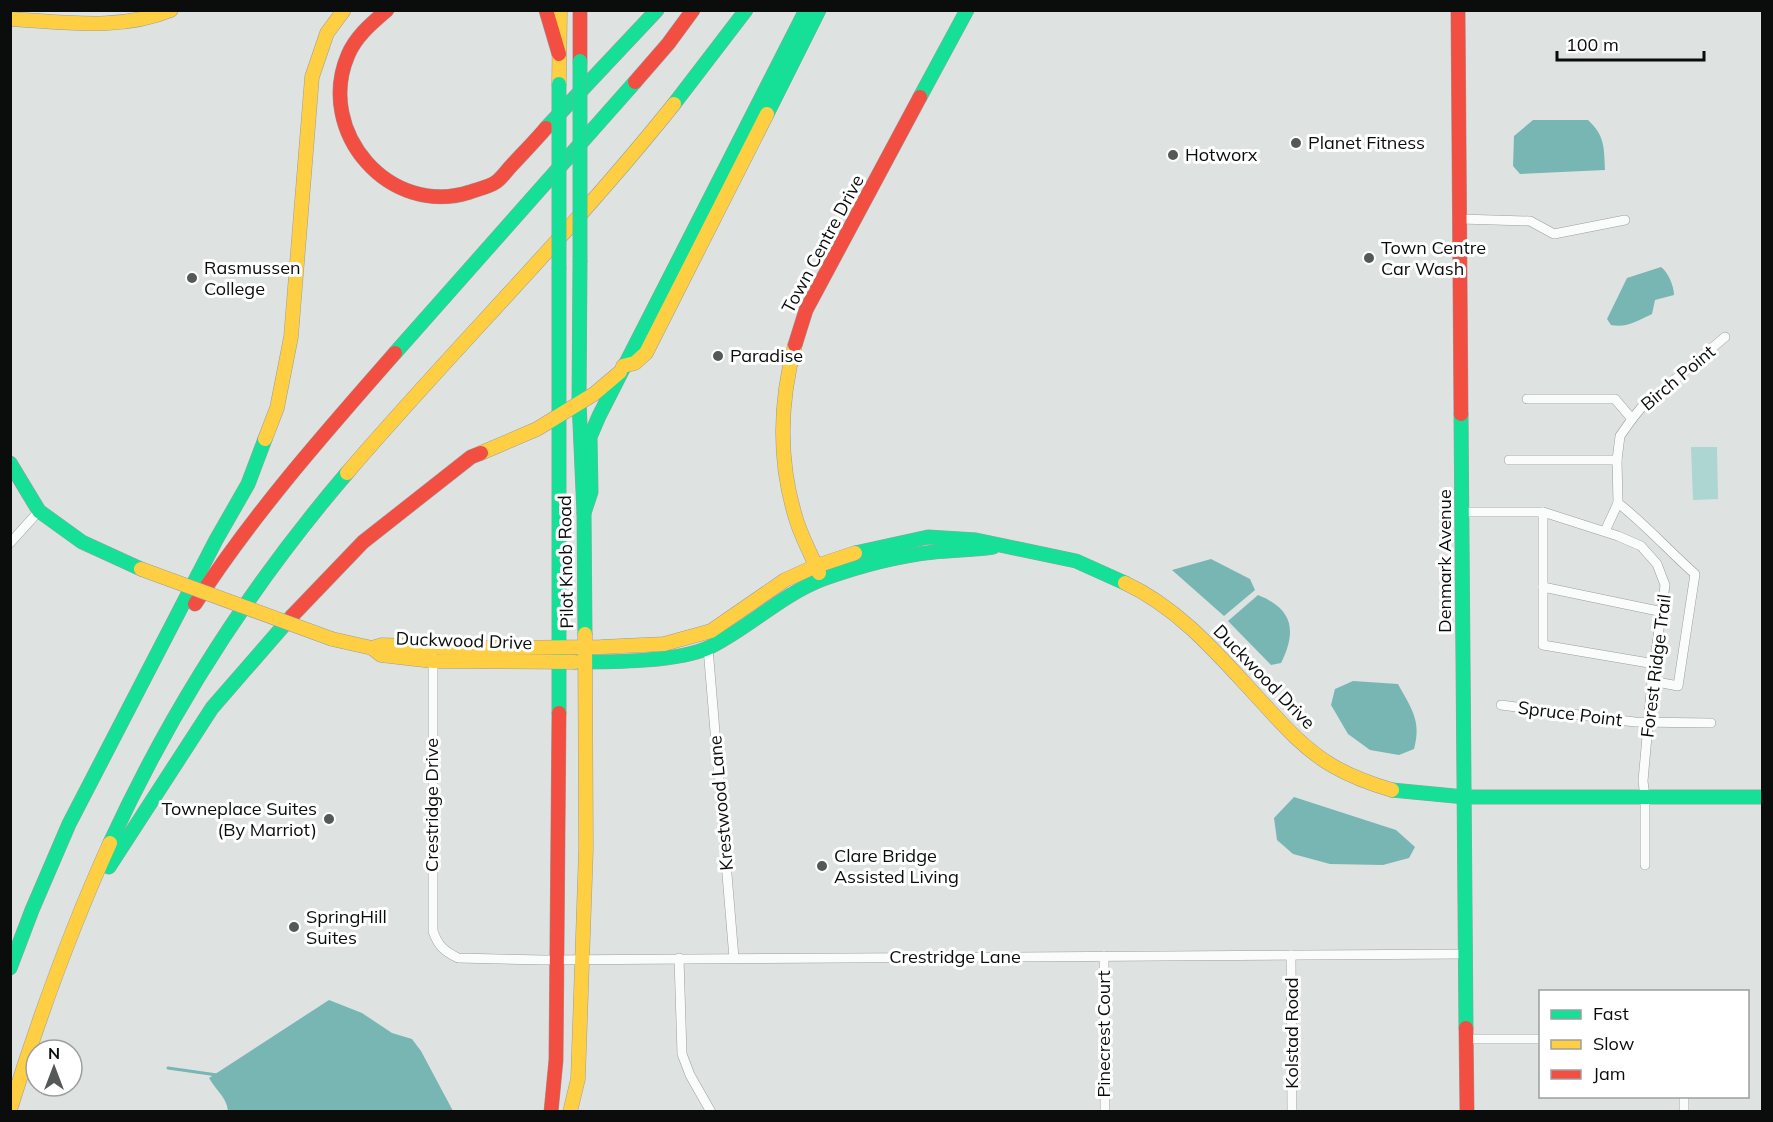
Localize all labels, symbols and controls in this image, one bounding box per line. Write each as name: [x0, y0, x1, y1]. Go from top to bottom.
scale bar: [1557, 24, 1704, 62]
text: 100 m: [1566, 33, 1619, 56]
place label: Planet Fitness: [1308, 131, 1425, 154]
marker: Planet Fitness: [1289, 136, 1303, 150]
place label: Hotworx: [1185, 143, 1258, 166]
marker: Hotworx: [1166, 148, 1180, 162]
street label: Town Centre Drive: [776, 171, 869, 317]
place label: Town Centre Car Wash: [1381, 236, 1486, 280]
marker: Town Centre Car Wash: [1362, 251, 1376, 265]
place label: Rasmussen College: [204, 256, 301, 300]
marker: Rasmussen College: [185, 271, 199, 285]
street label: Birch Point: [1636, 340, 1719, 415]
place label: Paradise: [730, 344, 803, 367]
marker: Paradise: [711, 349, 725, 363]
street label: Denmark Avenue: [1433, 489, 1456, 633]
street label: Pilot Knob Road: [553, 495, 578, 629]
street label: Forest Ridge Trail: [1635, 593, 1676, 739]
street label: Duckwood Drive: [1209, 619, 1320, 734]
street label: Duckwood Drive: [395, 627, 533, 654]
street label: Spruce Point: [1517, 696, 1624, 731]
street label: Krestwood Lane: [703, 735, 738, 871]
street label: Crestridge Drive: [420, 738, 443, 872]
place label: Towneplace Suites (By Marriot): [161, 797, 317, 841]
marker: Towneplace Suites (By Marriot): [322, 812, 336, 826]
place label: Clare Bridge Assisted Living: [834, 844, 959, 888]
marker: Clare Bridge Assisted Living: [815, 859, 829, 873]
place label: SpringHill Suites: [306, 905, 387, 949]
marker: SpringHill Suites: [287, 920, 301, 934]
street label: Crestridge Lane: [889, 945, 1021, 968]
street label: Pinecrest Court: [1092, 971, 1115, 1097]
street label: Kolstad Road: [1280, 977, 1303, 1089]
legend: [1539, 990, 1749, 1098]
text: Fast: [1593, 1002, 1629, 1025]
text: Slow: [1593, 1032, 1635, 1055]
north arrow: [24, 1038, 84, 1098]
text: N: [48, 1043, 60, 1063]
text: Jam: [1593, 1062, 1626, 1085]

